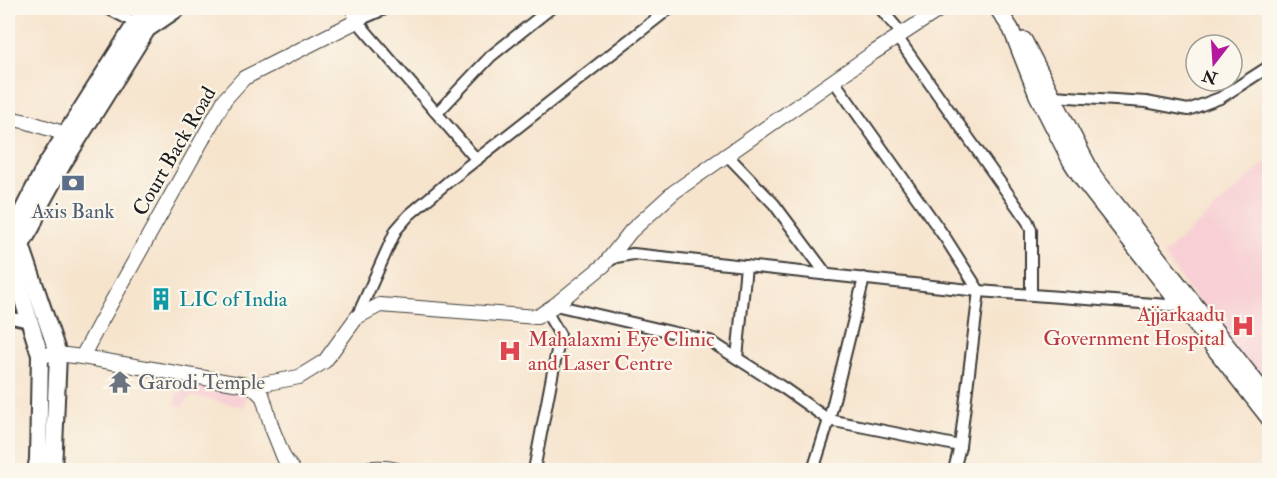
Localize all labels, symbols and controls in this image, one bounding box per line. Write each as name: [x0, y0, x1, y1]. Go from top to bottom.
north arrow: [1184, 33, 1244, 93]
text: N: [1199, 65, 1221, 88]
street label: Court Back Road: [127, 81, 223, 221]
bank icon: Axis Bank: [60, 170, 86, 196]
place label: Axis Bank: [30, 198, 115, 225]
building icon: LIC of India: [148, 286, 174, 312]
place label: LIC of India: [179, 286, 288, 313]
place label: Ajjarkaadu Government Hospital: [1043, 301, 1226, 352]
hospital icon: Ajjarkaadu Government Hospital: [1230, 313, 1256, 339]
place label: Mahalaxmi Eye Clinic and Laser Centre: [528, 326, 715, 377]
hospital icon: Mahalaxmi Eye Clinic and Laser Centre: [497, 338, 523, 364]
temple icon: Garodi Temple: [107, 369, 133, 395]
place label: Garodi Temple: [138, 369, 265, 396]

